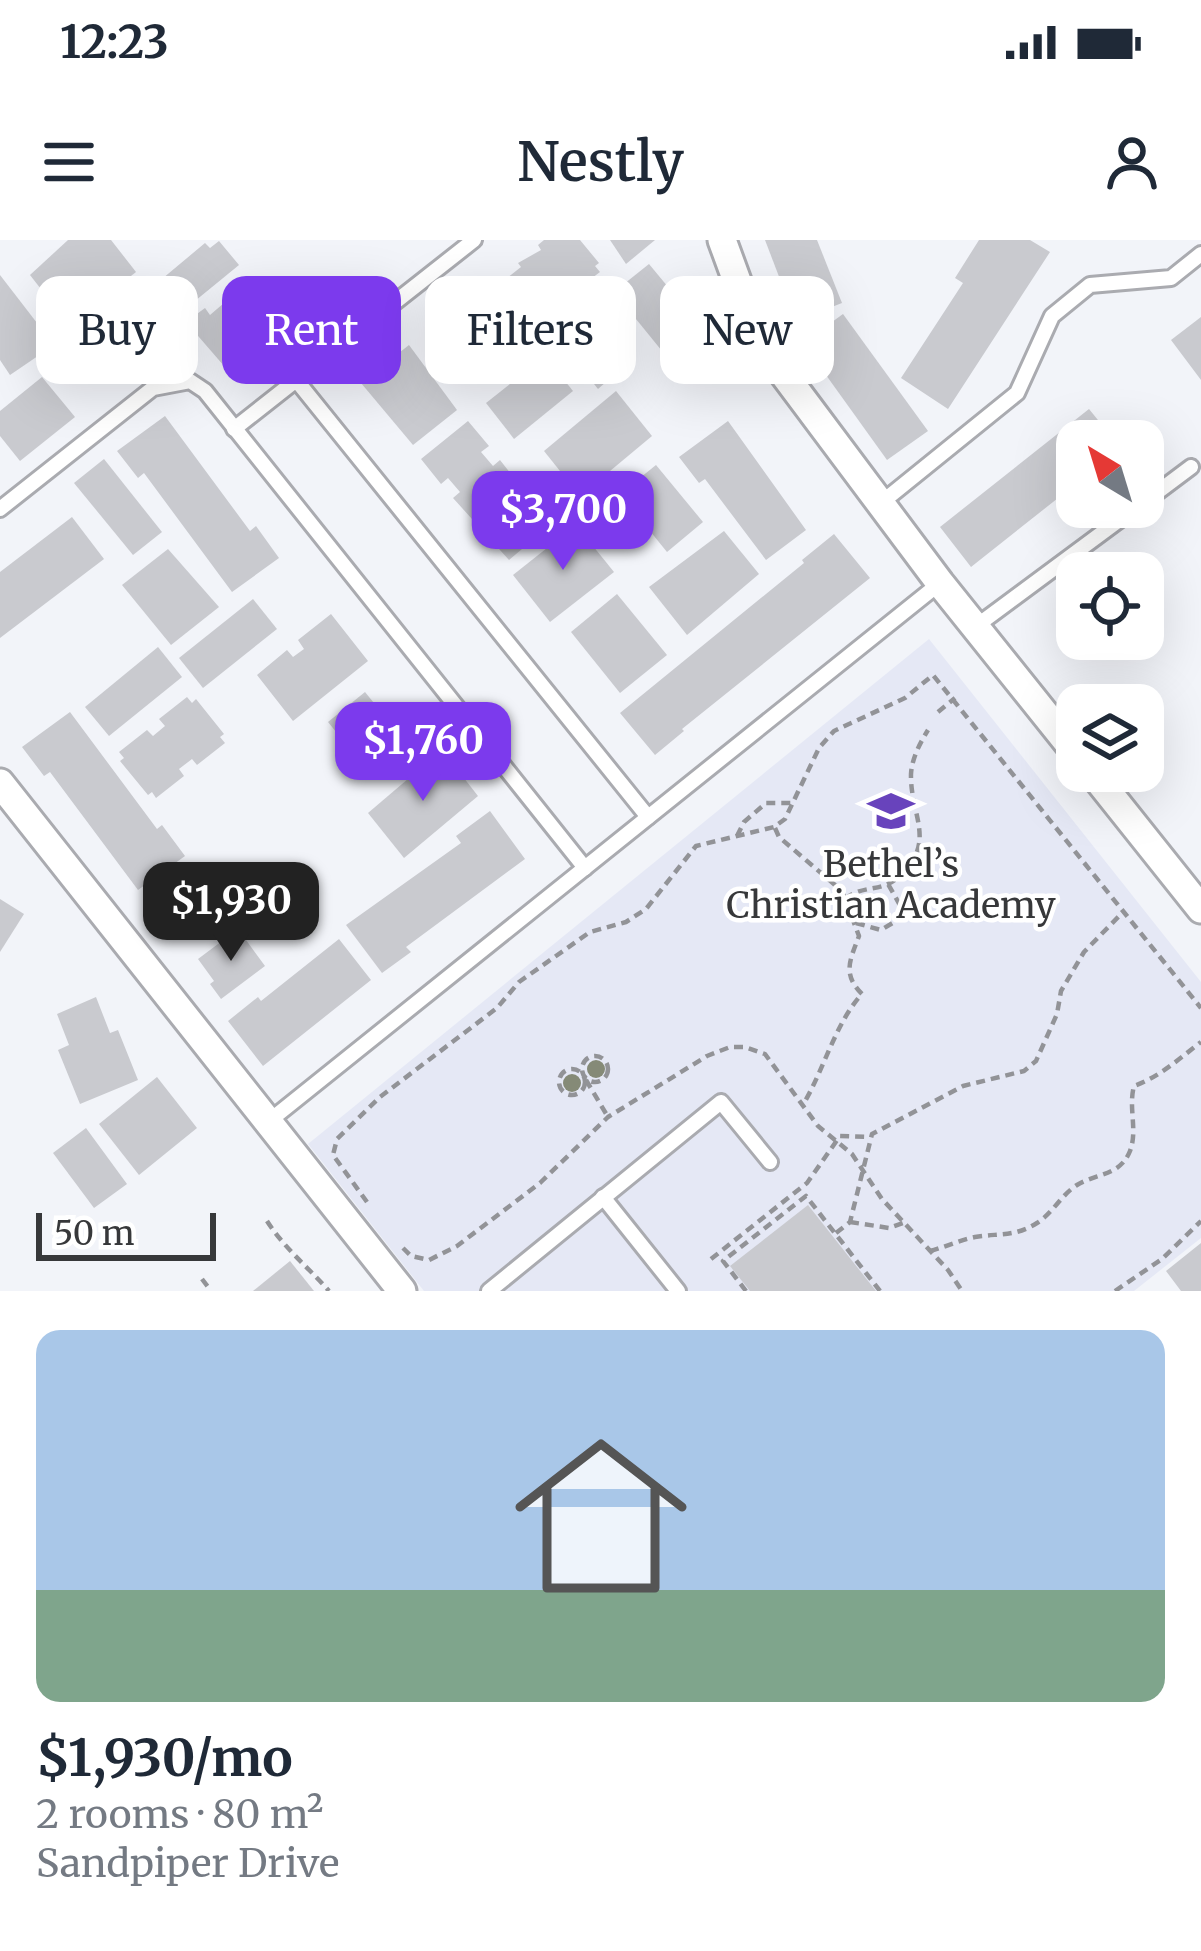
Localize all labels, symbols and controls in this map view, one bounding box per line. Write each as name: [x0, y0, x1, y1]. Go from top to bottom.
text: 12:23: [60, 14, 169, 70]
text: Nestly: [517, 128, 684, 196]
icon: menu: [36, 129, 102, 195]
icon: person: [1099, 129, 1165, 195]
chip: Buy: [36, 276, 198, 384]
chip: Rent: [222, 276, 401, 384]
chip: Filters: [425, 276, 636, 384]
chip: New: [660, 276, 834, 384]
north arrow: [1056, 420, 1164, 528]
map controls: [1056, 420, 1164, 792]
pin: $3,700: [465, 471, 661, 573]
text: $3,700: [499, 485, 627, 534]
button: locate: [1056, 552, 1164, 660]
button: layers: [1056, 684, 1164, 792]
pin: $1,760: [325, 702, 521, 804]
text: $1,760: [362, 716, 484, 765]
school or university icon: Bethel’s Christian Academy: [866, 786, 916, 836]
place label: Bethel’s Christian Academy: [726, 842, 1056, 928]
pin: $1,930: [133, 862, 329, 964]
text: $1,930: [170, 876, 292, 925]
scale bar: [36, 1207, 216, 1260]
text: 50 m: [54, 1213, 135, 1254]
icon: home: [493, 1408, 709, 1624]
text: $1,930/mo: [36, 1726, 293, 1790]
text: 2 rooms · 80 m²: [36, 1790, 323, 1839]
text: Sandpiper Drive: [36, 1839, 339, 1888]

